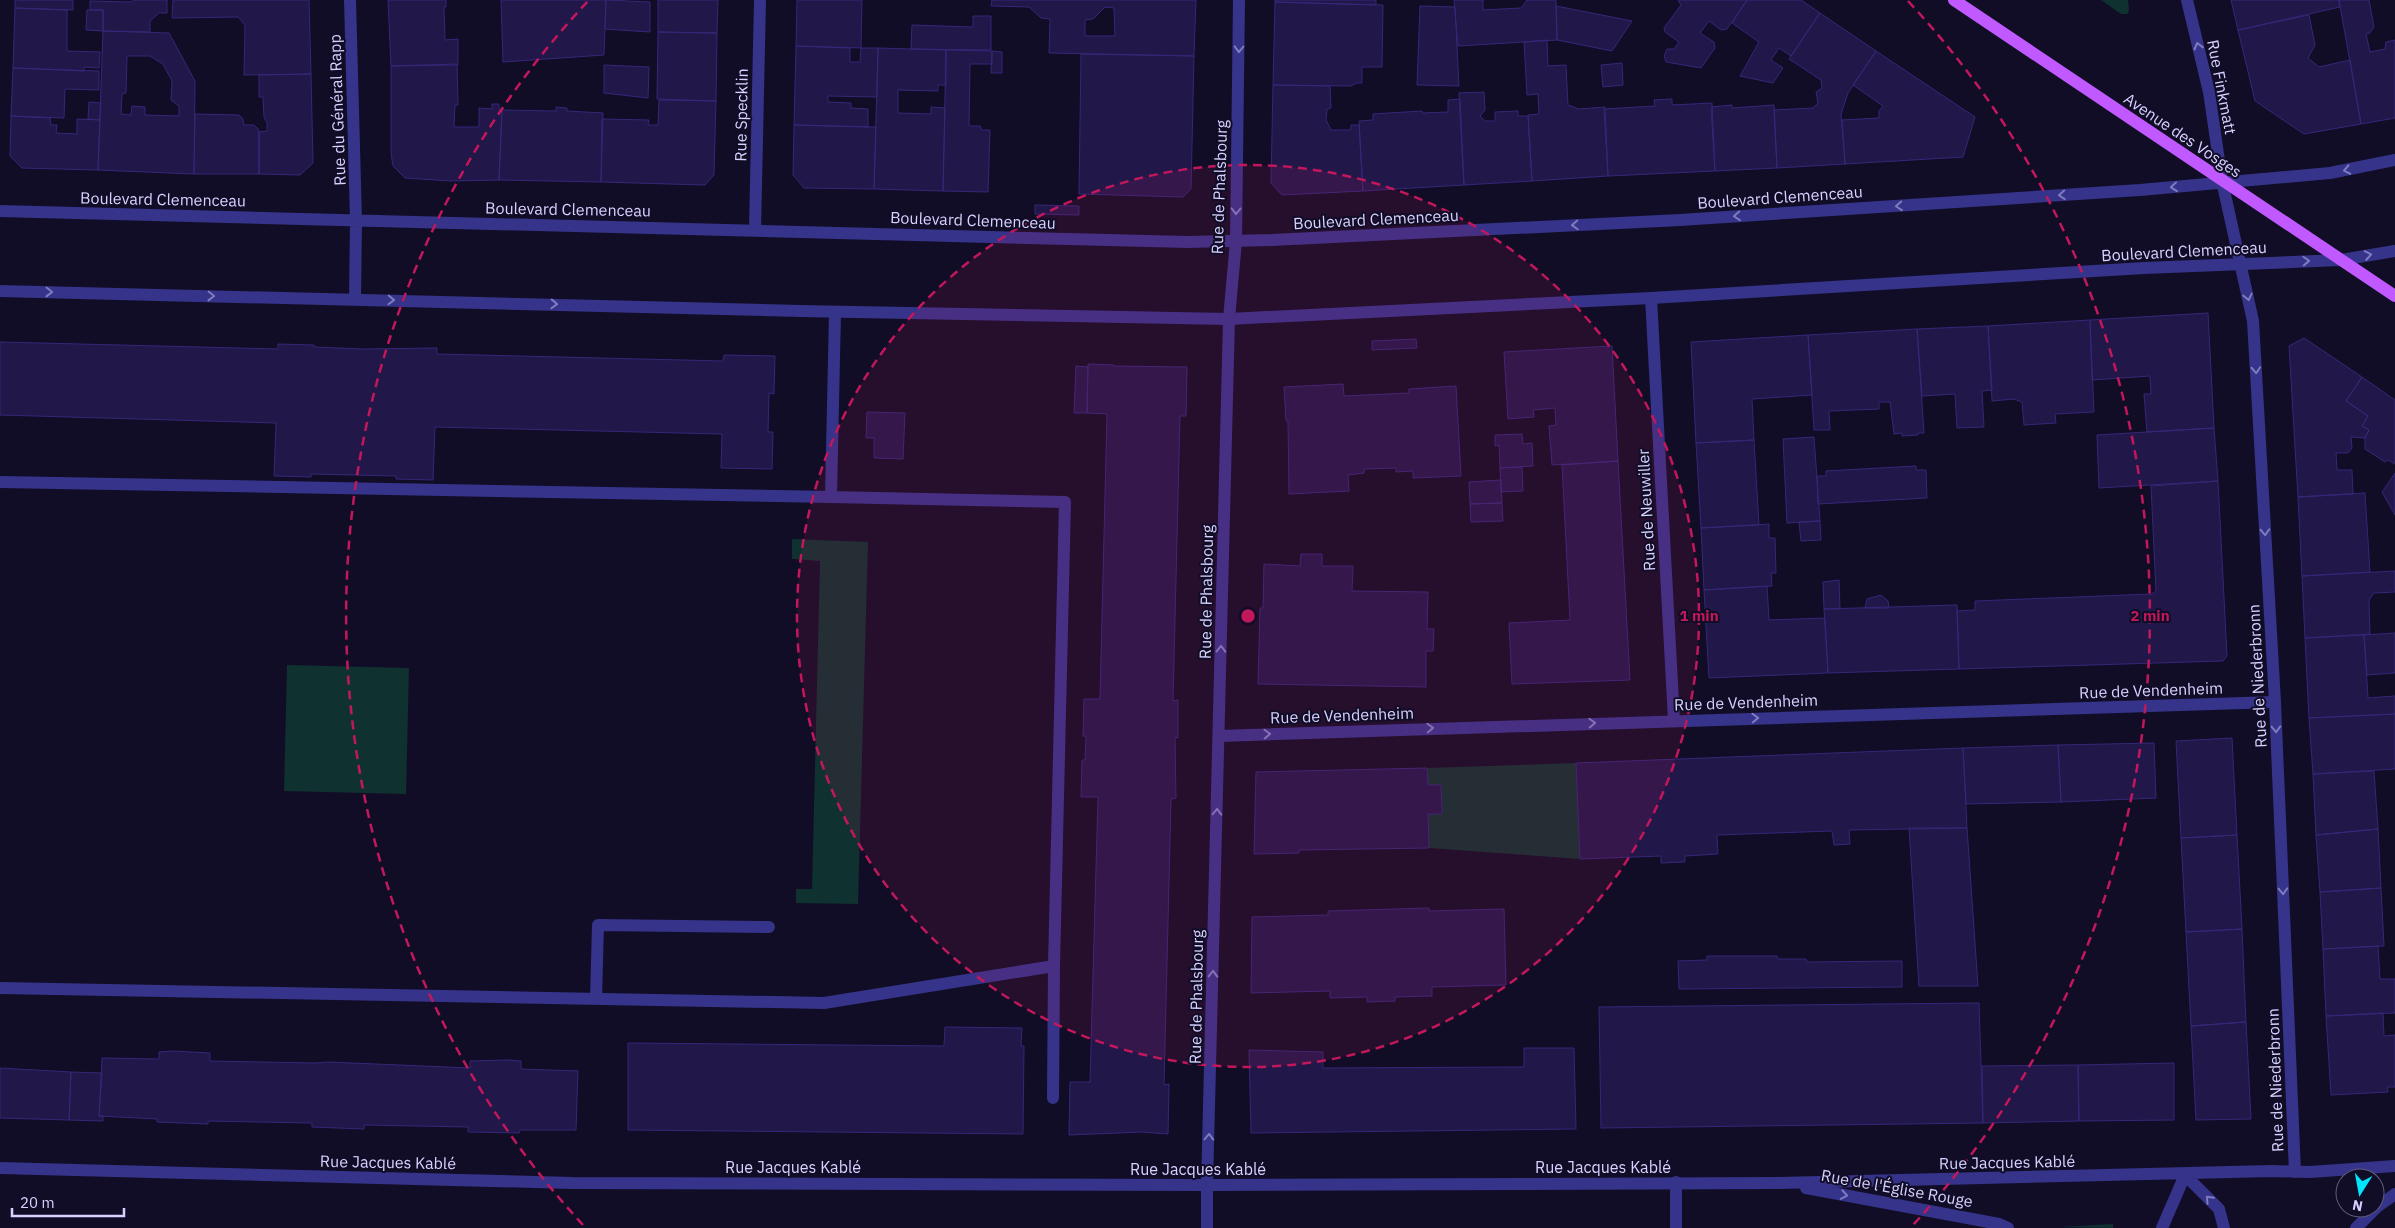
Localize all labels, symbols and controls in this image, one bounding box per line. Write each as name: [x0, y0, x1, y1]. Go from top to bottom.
street label: Rue du Général Rapp: [324, 34, 350, 186]
street label: Rue Finkmatt: [2203, 38, 2241, 136]
one-way arrow: [2193, 41, 2204, 50]
one-way arrow: [1234, 45, 1244, 53]
street label: Rue Specklin: [730, 68, 752, 162]
street label: Avenue des Vosges: [2120, 88, 2246, 182]
street label: Rue de Phalsbourg: [1207, 119, 1231, 255]
one-way arrow: [2343, 164, 2352, 174]
street label: Boulevard Clemenceau: [1697, 181, 1863, 213]
one-way arrow: [2169, 181, 2177, 192]
street label: Boulevard Clemenceau: [80, 188, 246, 210]
one-way arrow: [2057, 190, 2065, 201]
street label: Boulevard Clemenceau: [485, 198, 651, 220]
one-way arrow: [1895, 200, 1903, 211]
street label: Boulevard Clemenceau: [1293, 205, 1459, 233]
street label: Boulevard Clemenceau: [890, 207, 1056, 233]
one-way arrow: [1231, 207, 1242, 215]
one-way arrow: [1733, 211, 1741, 222]
one-way arrow: [1571, 220, 1578, 230]
street label: Boulevard Clemenceau: [2101, 237, 2267, 265]
one-way arrow: [2363, 251, 2372, 261]
one-way arrow: [2302, 256, 2310, 267]
one-way arrow: [45, 286, 53, 297]
one-way arrow: [207, 290, 215, 301]
one-way arrow: [2242, 293, 2253, 302]
one-way arrow: [388, 295, 395, 305]
one-way arrow: [550, 299, 558, 310]
one-way arrow: [2250, 366, 2261, 374]
street label: Rue de Neuwiller: [1633, 448, 1659, 572]
street label: Rue de Phalsbourg: [1195, 524, 1217, 659]
one-way arrow: [2260, 528, 2271, 536]
street label: Rue de Niederbronn: [2243, 604, 2271, 748]
text: 1 min: [1679, 606, 1719, 625]
text: 2 min: [2130, 606, 2170, 625]
centre of rings: [1239, 607, 1257, 625]
one-way arrow: [1216, 645, 1226, 652]
street label: Rue de Vendenheim: [2079, 677, 2223, 703]
street label: Rue de Vendenheim: [1674, 689, 1818, 715]
street label: Rue de Vendenheim: [1270, 702, 1414, 728]
one-way arrow: [1751, 713, 1759, 723]
one-way arrow: [1589, 718, 1597, 728]
one-way arrow: [1426, 723, 1434, 734]
one-way arrow: [2271, 725, 2282, 733]
one-way arrow: [1264, 729, 1272, 739]
one-way arrow: [1212, 807, 1222, 815]
one-way arrow: [2278, 888, 2288, 896]
street label: Rue de Phalsbourg: [1185, 929, 1207, 1064]
one-way arrow: [1207, 970, 1218, 978]
street label: Rue de Niederbronn: [2262, 1008, 2288, 1152]
one-way arrow: [1203, 1132, 1214, 1140]
street label: Rue Jacques Kablé: [320, 1151, 456, 1173]
street label: Rue Jacques Kablé: [1939, 1151, 2075, 1173]
street label: Rue Jacques Kablé: [725, 1157, 861, 1177]
street label: Rue Jacques Kablé: [1535, 1157, 1671, 1177]
street label: Rue Jacques Kablé: [1130, 1159, 1266, 1179]
street label: Rue de l'Église Rouge: [1820, 1164, 1975, 1211]
north arrow: [2335, 1168, 2385, 1218]
scale bar: [12, 1186, 125, 1218]
one-way arrow: [1839, 1190, 1848, 1200]
text: 20 m: [20, 1193, 55, 1212]
one-way arrow: [2206, 1196, 2215, 1205]
text: N: [2351, 1196, 2364, 1216]

